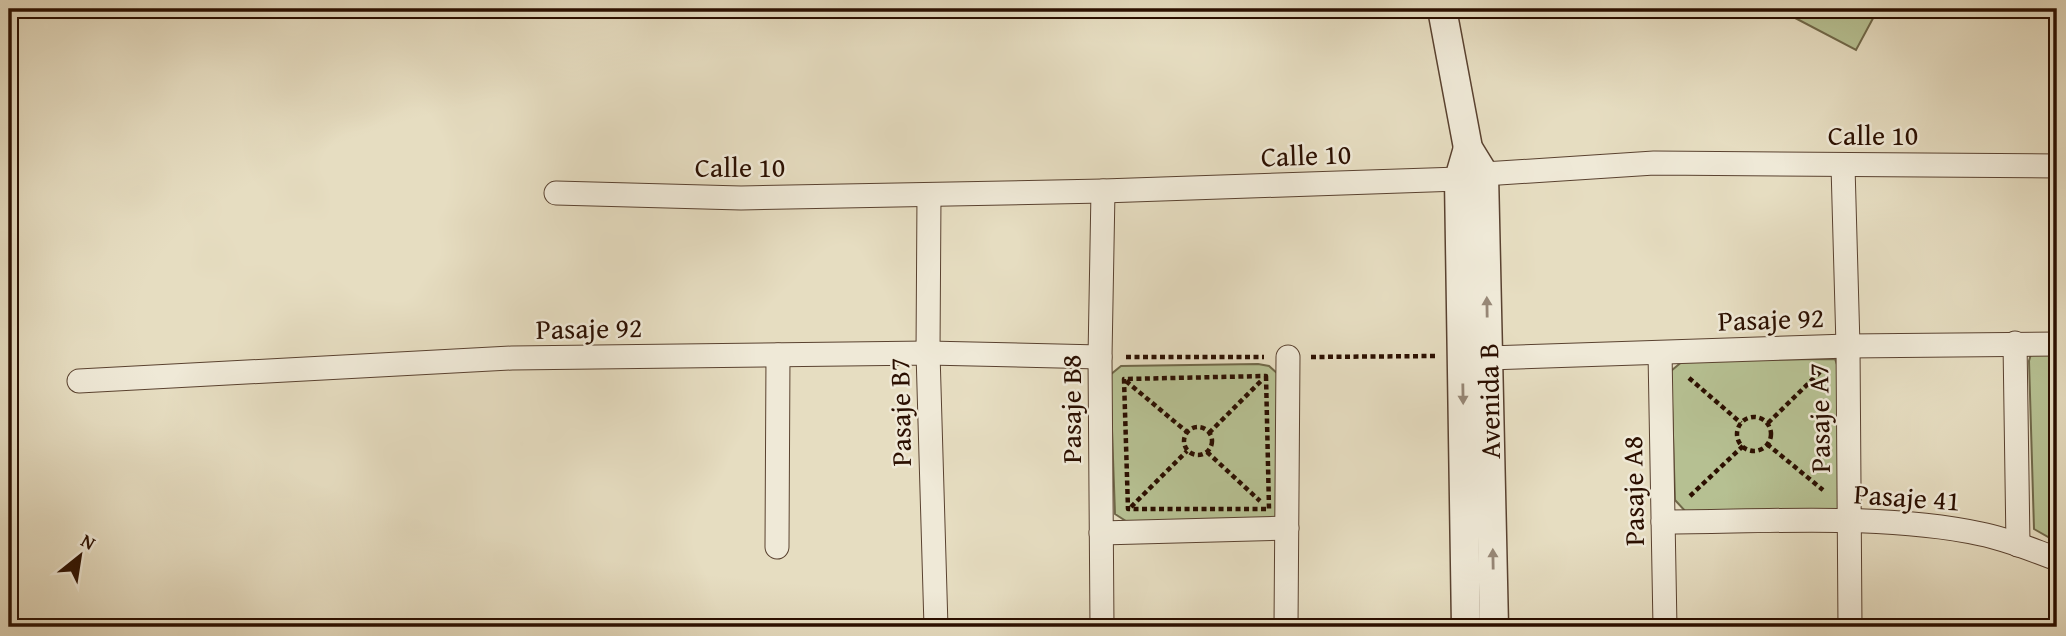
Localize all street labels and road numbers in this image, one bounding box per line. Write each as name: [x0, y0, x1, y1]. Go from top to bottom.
street label: Calle 10: [1828, 114, 1918, 155]
street label: Calle 10: [1260, 132, 1352, 177]
street label: Calle 10: [695, 146, 785, 187]
street label: Pasaje 92: [1717, 296, 1825, 341]
street label: Pasaje 92: [535, 306, 643, 349]
street label: Avenida B: [1467, 343, 1510, 459]
street label: Pasaje B8: [1050, 355, 1091, 463]
street label: Pasaje B7: [878, 357, 921, 467]
street label: Pasaje A7: [1797, 363, 1840, 473]
street label: Pasaje A8: [1611, 436, 1654, 546]
street label: Pasaje 41: [1853, 472, 1962, 521]

